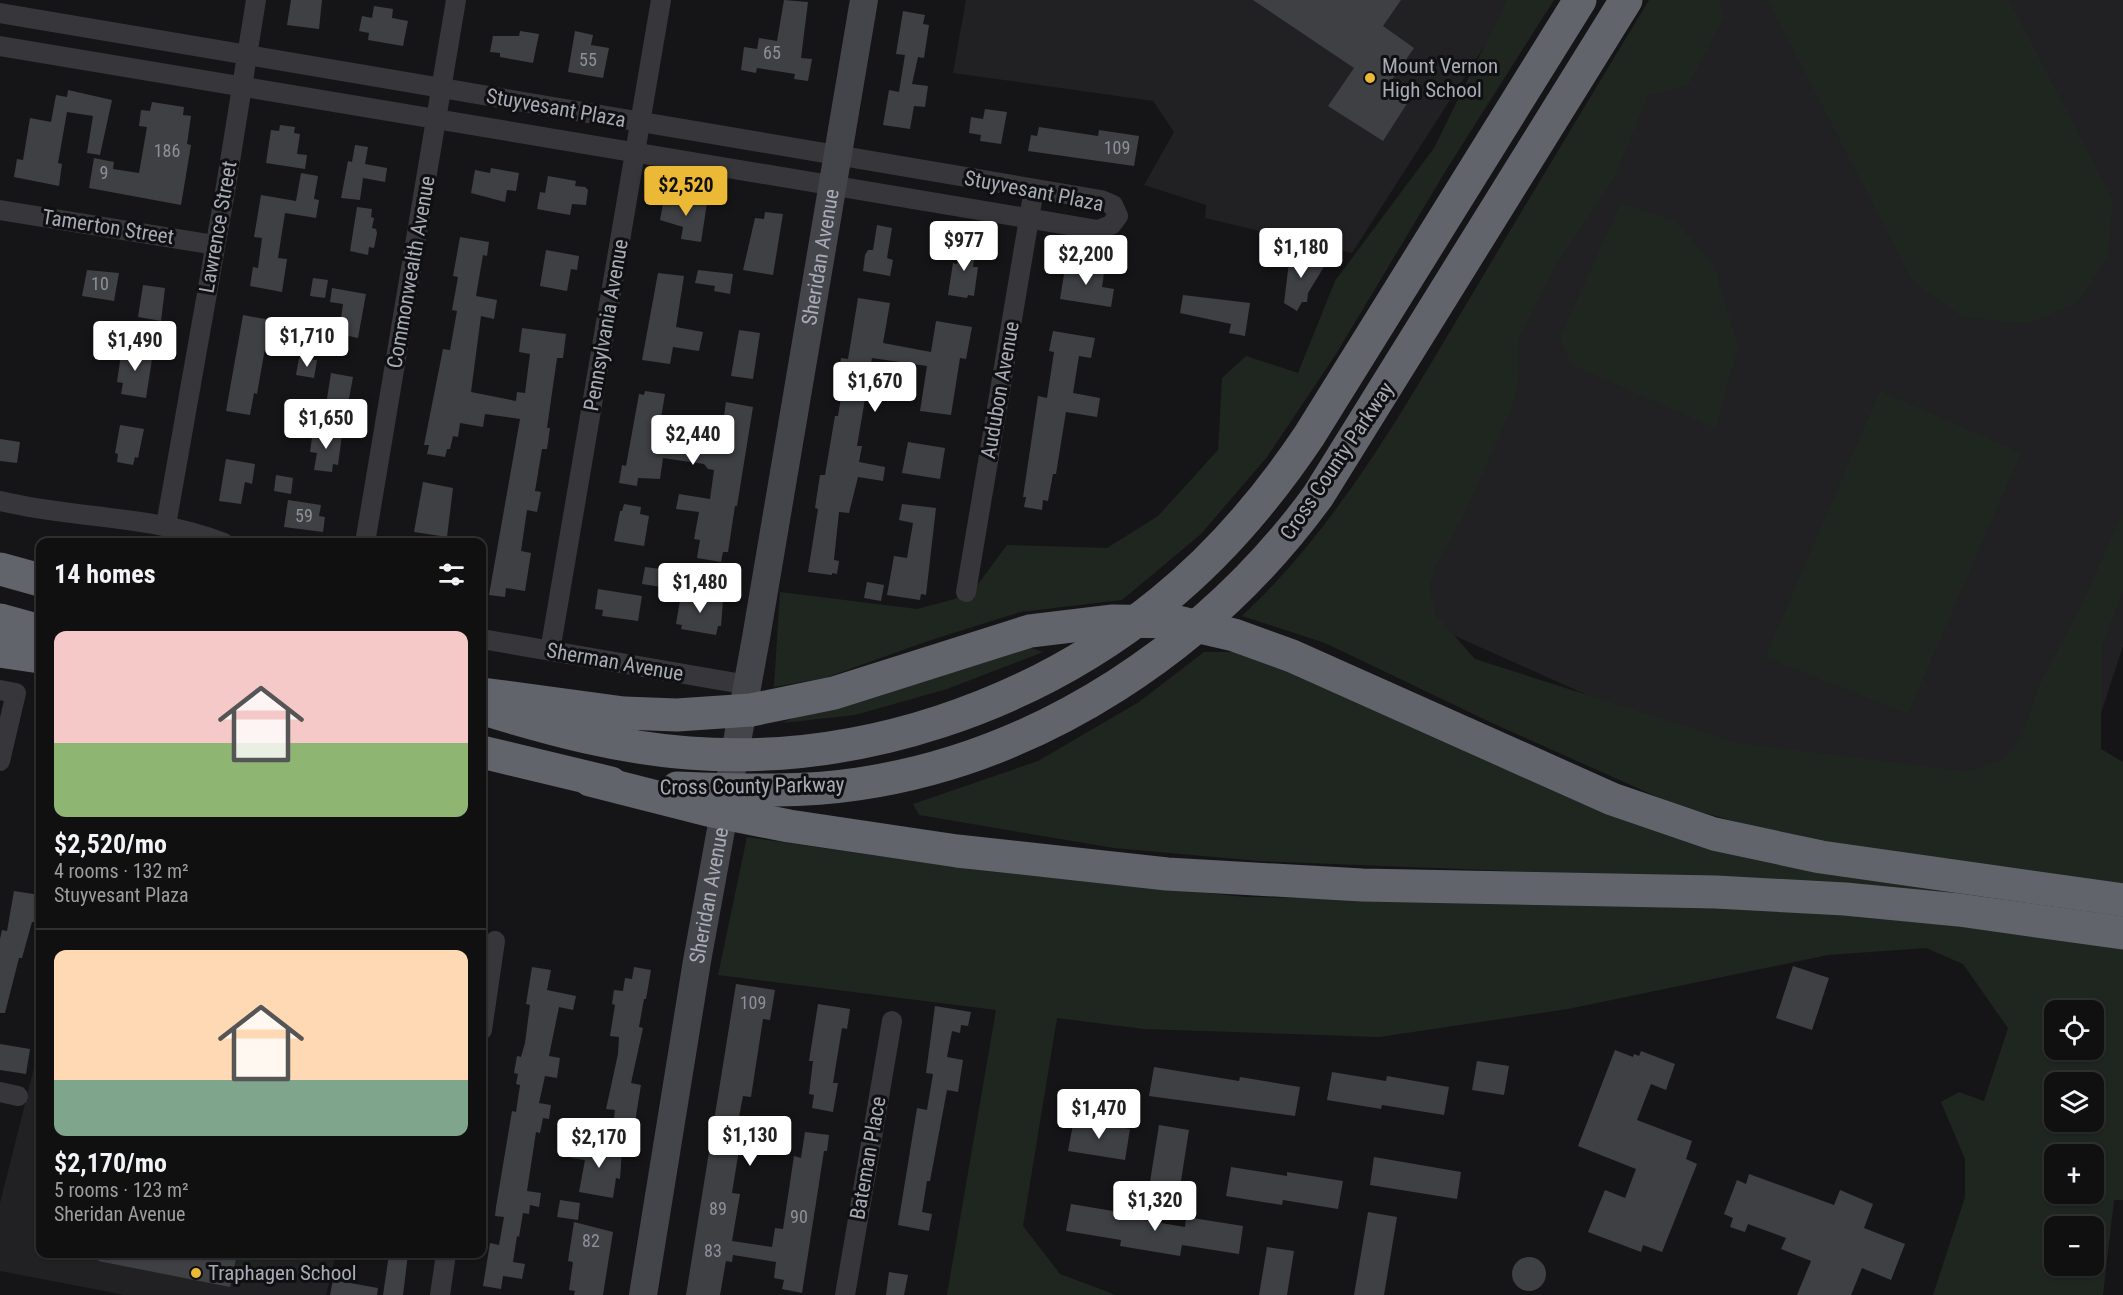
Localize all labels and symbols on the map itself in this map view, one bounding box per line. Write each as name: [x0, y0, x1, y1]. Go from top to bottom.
house number: 65: [763, 42, 781, 63]
house number: 55: [579, 49, 597, 70]
place label: Mount Vernon High School: [1382, 54, 1498, 102]
marker: Mount Vernon High School: [1363, 71, 1377, 85]
street label: Stuyvesant Plaza: [484, 84, 628, 132]
house number: 109: [1104, 137, 1130, 158]
house number: 186: [154, 140, 180, 161]
street label: Lawrence Street: [195, 159, 241, 295]
house number: 9: [100, 162, 108, 183]
pin: $2,520: [637, 166, 735, 217]
street label: Stuyvesant Plaza: [962, 166, 1106, 216]
street label: Commonwealth Avenue: [382, 174, 440, 370]
street label: Sheridan Avenue: [797, 187, 844, 327]
street label: Tamerton Street: [40, 205, 176, 249]
pin: $977: [928, 221, 1000, 272]
pin: $1,180: [1252, 228, 1350, 279]
pin: $2,200: [1037, 235, 1135, 286]
street label: Pennsylvania Avenue: [579, 237, 633, 413]
house number: 10: [91, 273, 109, 294]
pin: $1,710: [258, 317, 356, 368]
street label: Audubon Avenue: [976, 319, 1024, 461]
pin: $1,490: [86, 321, 184, 372]
pin: $1,670: [826, 362, 924, 413]
street label: Cross County Parkway: [1275, 377, 1399, 544]
pin: $1,650: [277, 399, 375, 450]
pin: $2,440: [644, 415, 742, 466]
house number: 59: [295, 505, 313, 526]
pin: $1,480: [651, 563, 749, 614]
street label: Sherman Avenue: [545, 638, 685, 686]
street label: Cross County Parkway: [659, 772, 845, 800]
street label: Sheridan Avenue: [685, 825, 733, 966]
house number: 109: [740, 992, 766, 1013]
pin: $1,470: [1050, 1089, 1148, 1140]
street label: Bateman Place: [845, 1094, 891, 1221]
pin: $1,130: [701, 1116, 799, 1167]
pin: $2,170: [550, 1118, 648, 1169]
pin: $1,320: [1106, 1181, 1204, 1232]
house number: 89: [709, 1198, 727, 1219]
house number: 90: [790, 1206, 808, 1227]
house number: 82: [582, 1230, 600, 1251]
house number: 83: [704, 1240, 722, 1261]
place label: Traphagen School: [208, 1261, 357, 1285]
marker: Traphagen School: [189, 1266, 203, 1280]

